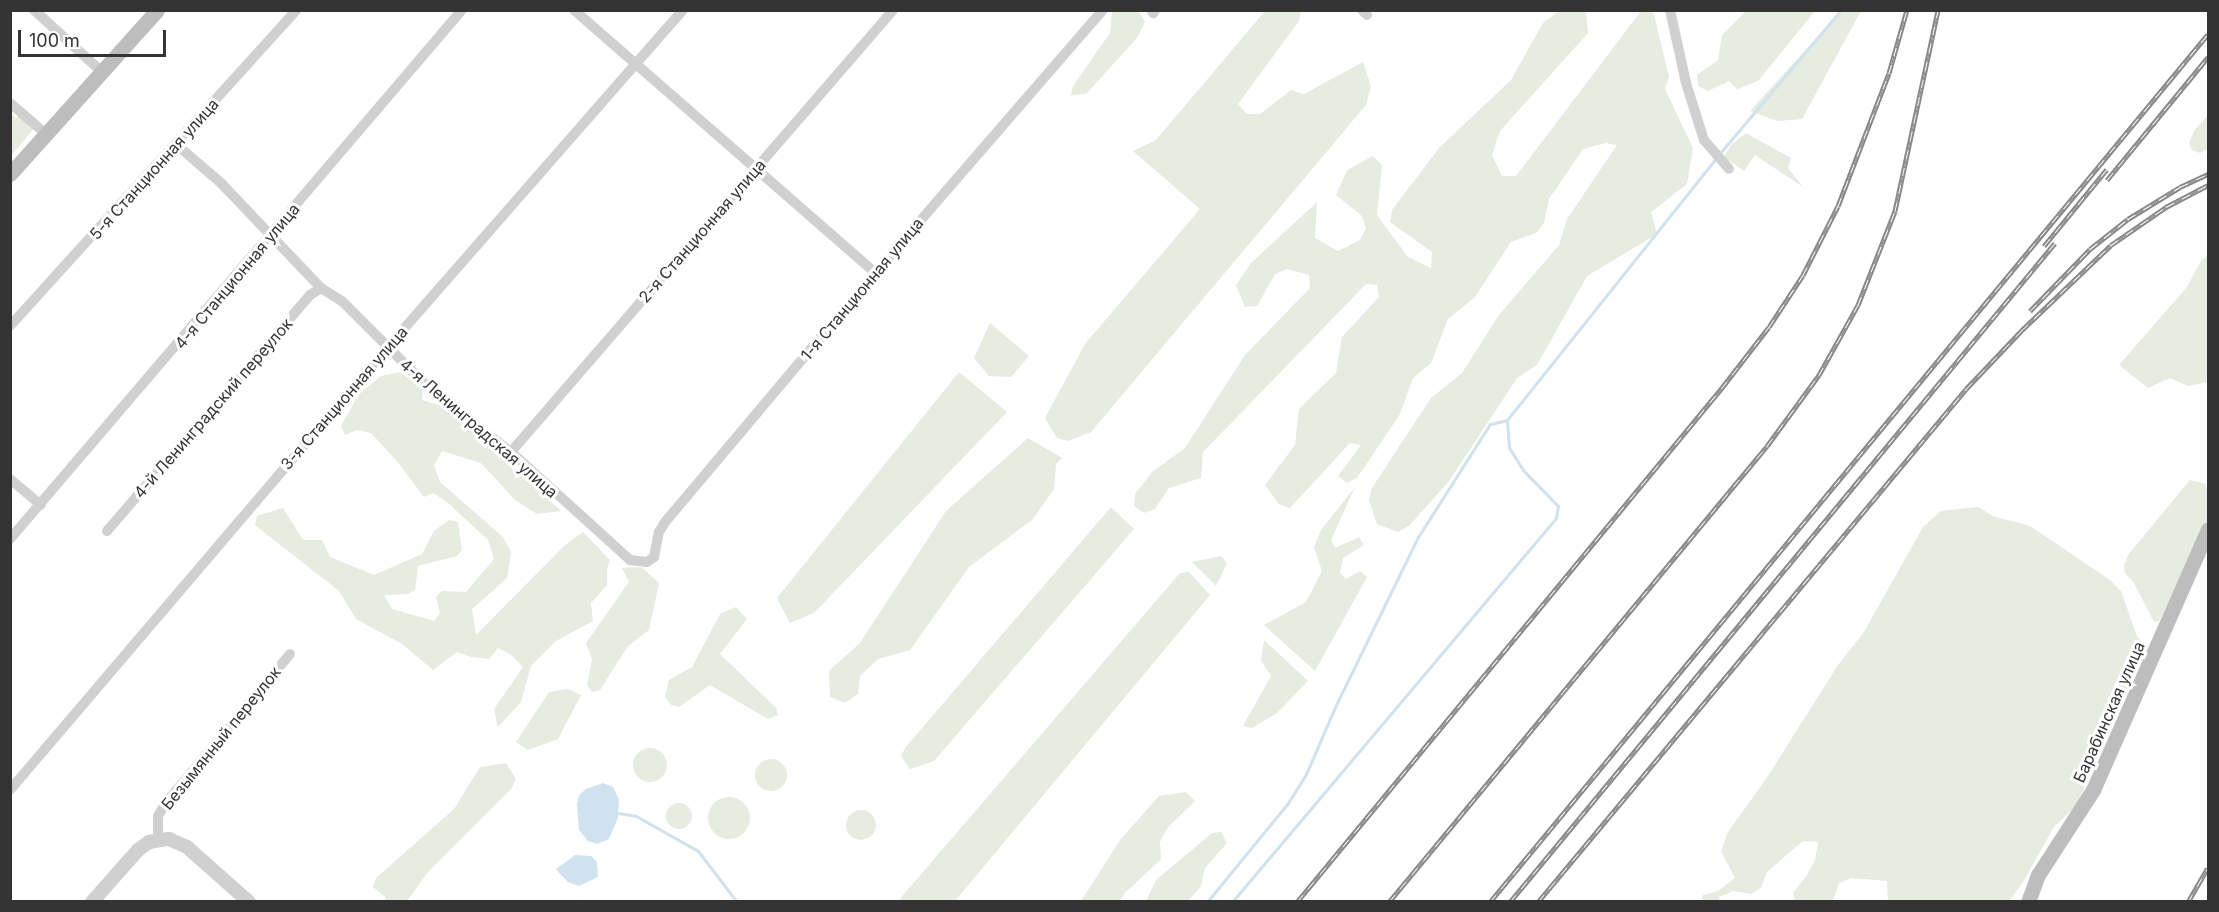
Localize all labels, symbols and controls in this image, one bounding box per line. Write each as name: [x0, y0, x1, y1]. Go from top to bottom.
scale bar: [21, 18, 170, 56]
text: 100 m: [29, 30, 80, 51]
street label: 5-я Станционная улица: [86, 94, 222, 244]
street label: 2-я Станционная улица: [635, 155, 769, 307]
street label: 4-я Станционная улица: [171, 199, 303, 353]
street label: 1-я Станционная улица: [797, 214, 927, 364]
street label: 4-й Ленинградский переулок: [130, 314, 296, 502]
street label: 3-я Станционная улица: [277, 322, 411, 474]
street label: 4-я Ленинградская улица: [396, 354, 562, 502]
street label: Барабинская улица: [2069, 639, 2149, 785]
street label: Безымянный переулок: [157, 663, 285, 813]

